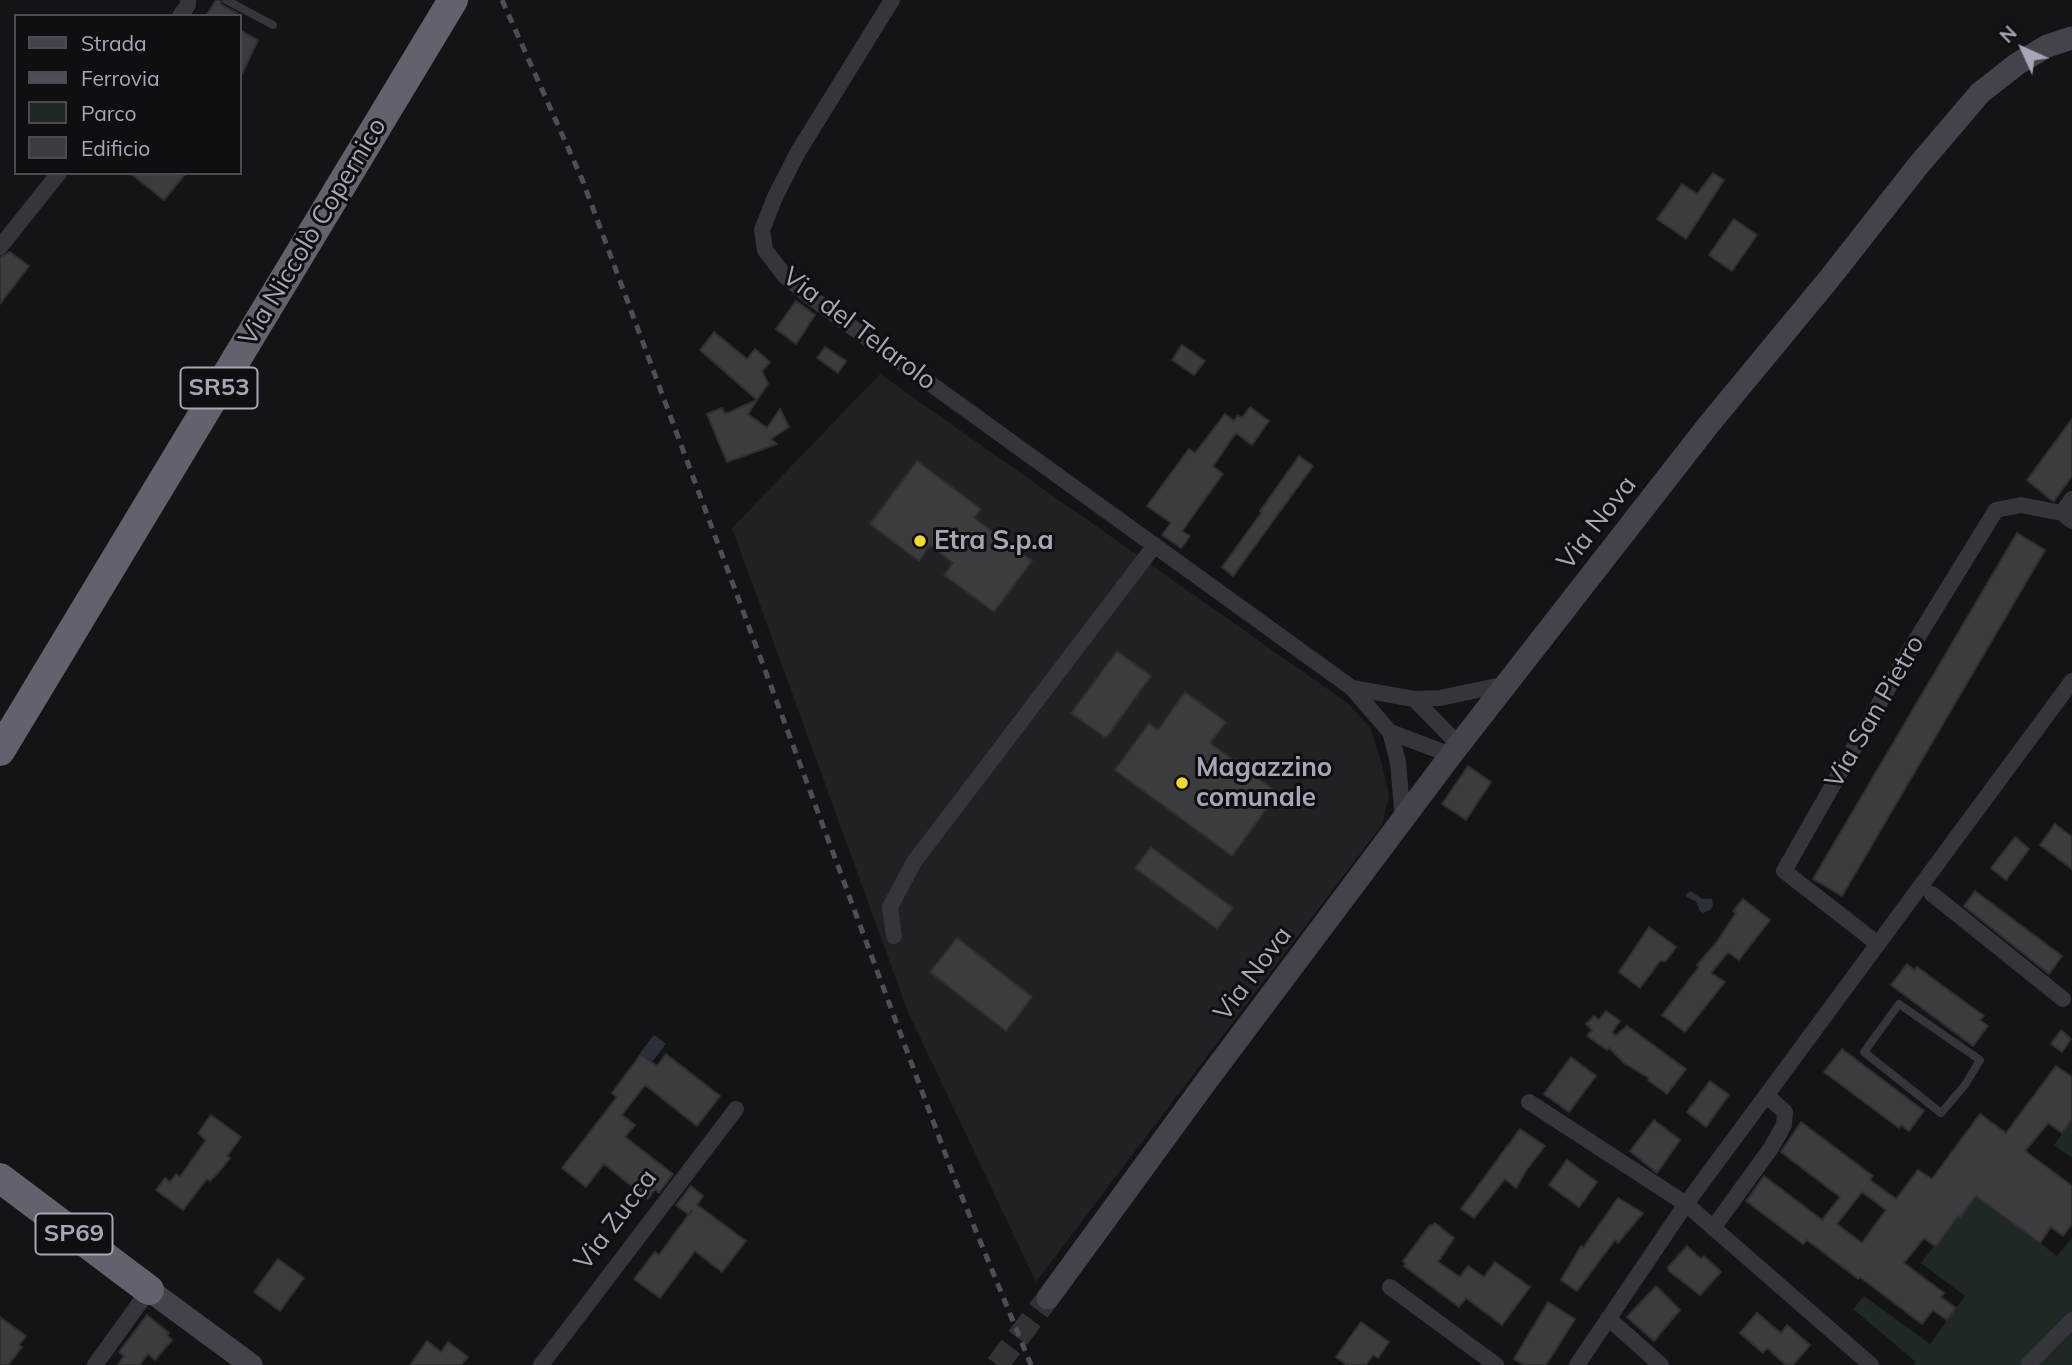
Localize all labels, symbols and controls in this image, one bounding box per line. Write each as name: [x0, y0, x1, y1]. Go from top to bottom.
legend: [14, 14, 242, 175]
north arrow: [1988, 14, 2058, 84]
text: N: [1995, 21, 2022, 48]
text: Strada: [81, 30, 147, 56]
text: Ferrovia: [81, 65, 160, 91]
text: Parco: [81, 100, 136, 126]
street label: Via Niccolò Copernico: [233, 113, 393, 351]
text: Edificio: [81, 135, 150, 161]
street label: Via del Telarolo: [776, 261, 942, 397]
road number: SR53: [180, 368, 258, 408]
street label: Via Nova: [1551, 470, 1643, 576]
place label: Etra S.p.a: [934, 525, 1054, 557]
marker: Etra S.p.a: [912, 533, 928, 549]
street label: Via San Pietro: [1819, 630, 1931, 794]
place label: Magazzino comunale: [1196, 752, 1332, 814]
marker: Magazzino comunale: [1174, 775, 1190, 791]
street label: Via Nova: [1207, 921, 1299, 1027]
street label: Via Zucca: [568, 1164, 664, 1276]
road number: SP69: [36, 1214, 112, 1254]

